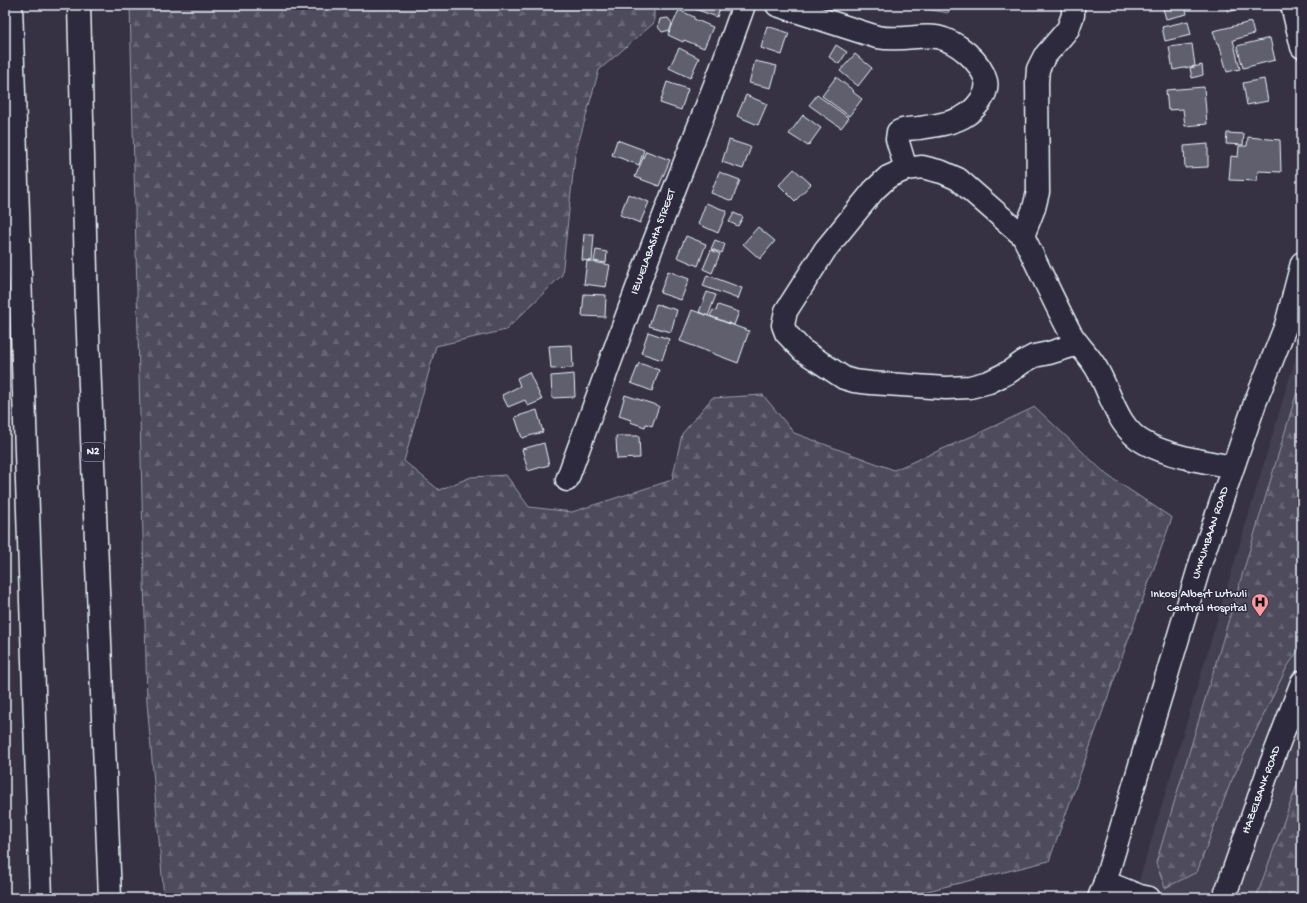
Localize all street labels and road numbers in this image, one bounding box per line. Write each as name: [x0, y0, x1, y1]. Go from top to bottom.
street label: IZWELABASHA STREET: [628, 186, 680, 297]
road number: N2: [82, 443, 104, 461]
street label: UMKUMBAAN ROAD: [1189, 485, 1233, 581]
street label: HAZELBANK ROAD: [1240, 744, 1284, 836]

